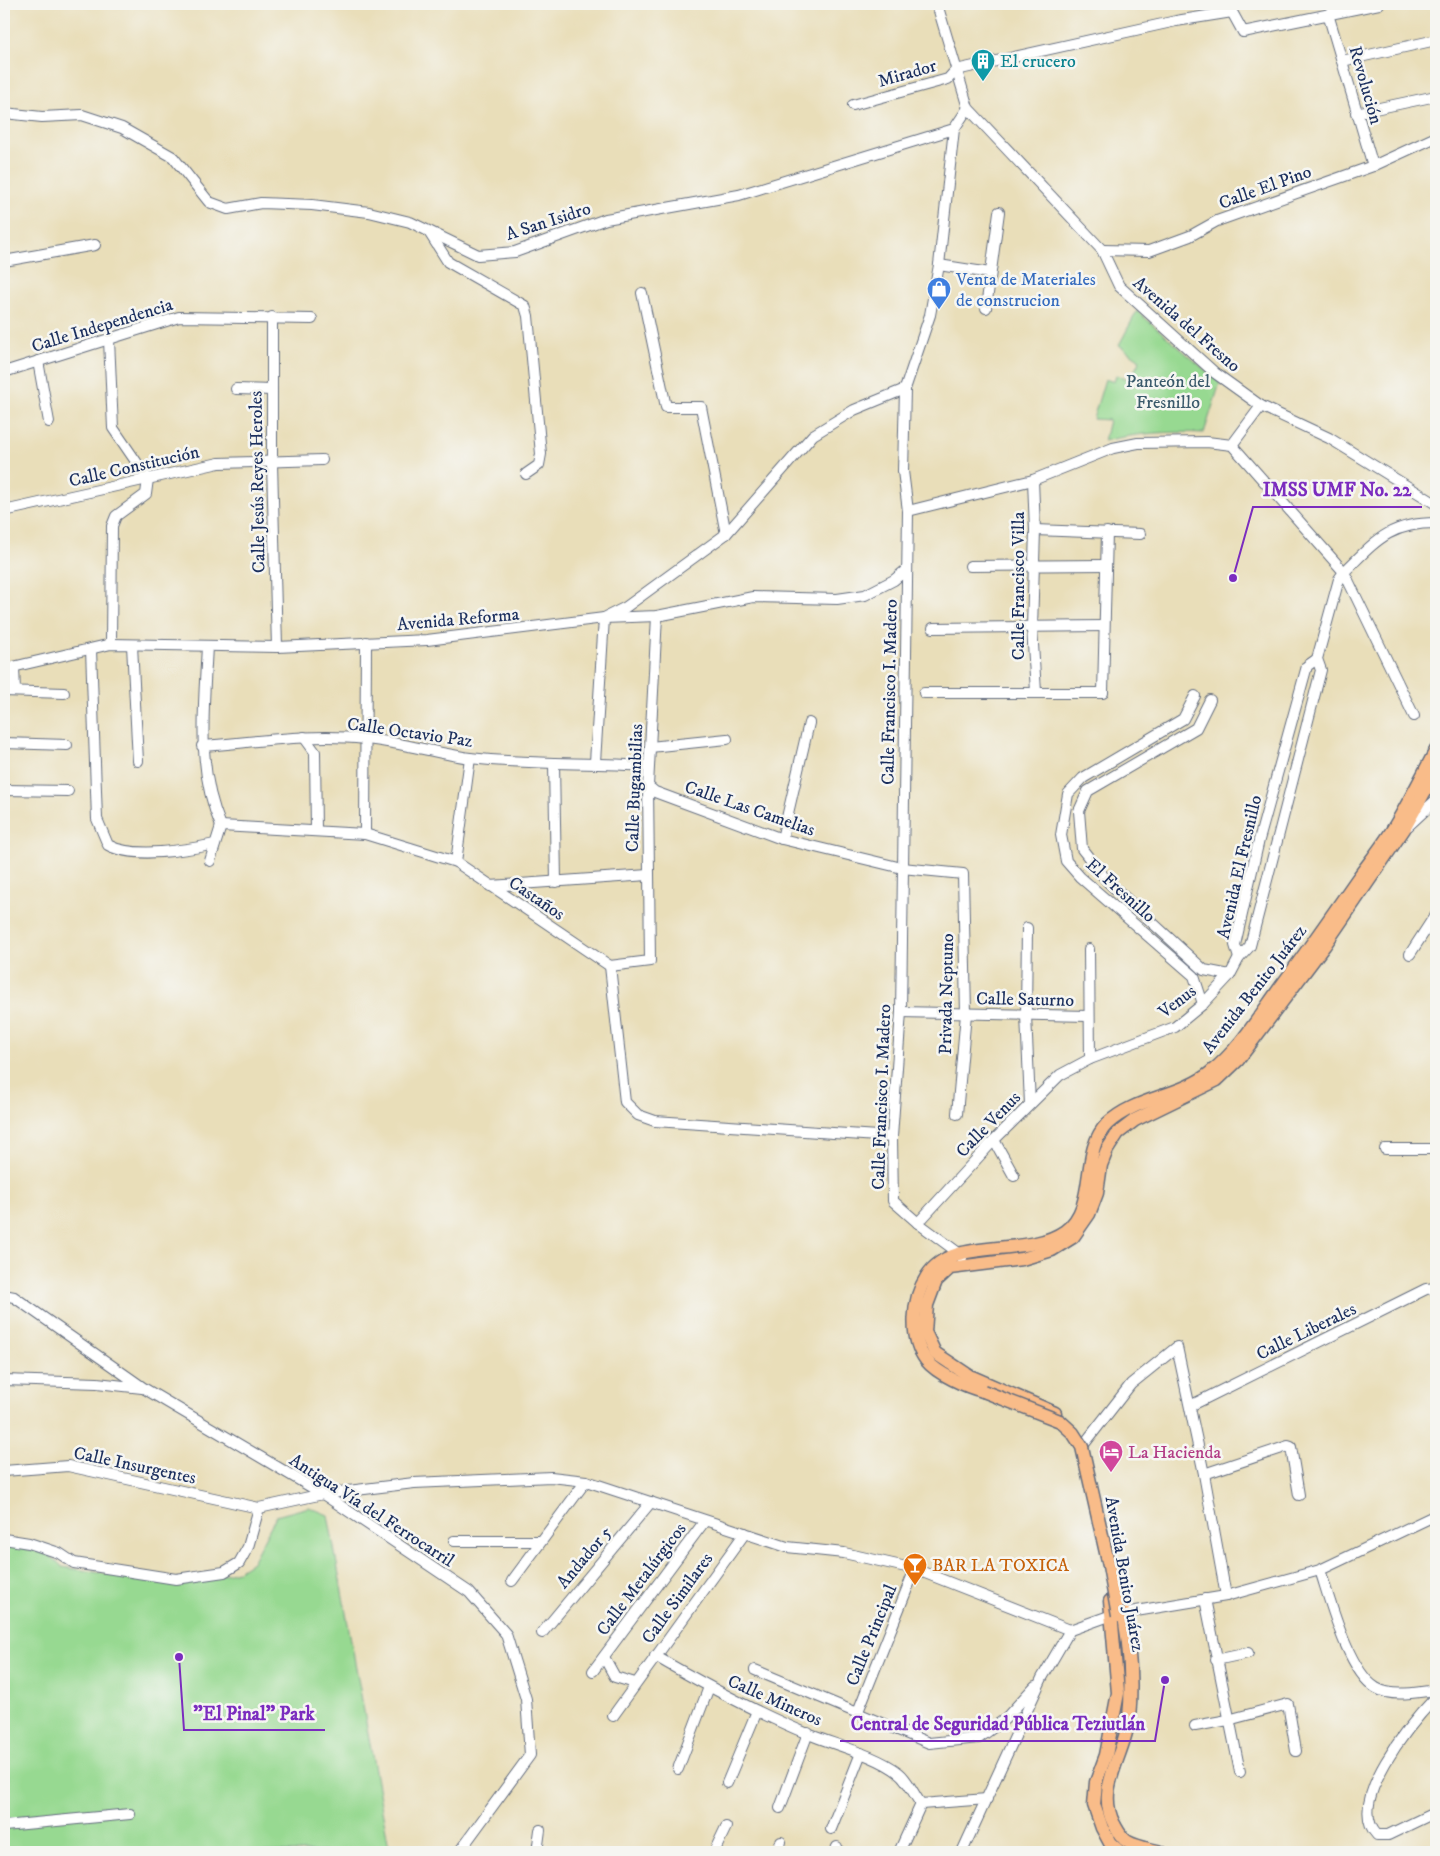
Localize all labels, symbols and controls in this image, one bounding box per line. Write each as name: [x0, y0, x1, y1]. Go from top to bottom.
street label: Revolución: [1343, 44, 1387, 128]
building icon: El crucero: [970, 48, 996, 82]
place label: El crucero: [1000, 51, 1076, 73]
street label: Mirador: [875, 55, 939, 93]
street label: Calle El Pino: [1216, 161, 1315, 215]
street label: A San Isidro: [503, 198, 594, 246]
place label: Venta de Materiales de construcion: [955, 269, 1096, 312]
street label: Avenida del Fresno: [1128, 272, 1245, 378]
shop icon: Venta de Materiales de construcion: [926, 276, 952, 310]
street label: Calle Independencia: [29, 294, 176, 358]
park label: Panteón del Fresnillo: [1126, 371, 1211, 414]
street label: Calle Jesús Reyes Heroles: [245, 391, 271, 573]
street label: Calle Constitución: [67, 441, 202, 493]
callout: IMSS UMF No. 22: [1253, 473, 1422, 507]
text: IMSS UMF No. 22: [1263, 479, 1412, 502]
street label: Calle Francisco Villa: [1008, 511, 1030, 660]
street label: Calle Francisco I. Madero: [877, 599, 903, 785]
street label: Avenida Reforma: [396, 604, 520, 636]
street label: Calle Octavio Paz: [346, 713, 474, 753]
street label: Calle Bugambilias: [622, 723, 648, 853]
street label: Calle Las Camelias: [682, 776, 818, 842]
street label: Avenida El Fresnillo: [1213, 793, 1267, 941]
street label: El Fresnillo: [1081, 854, 1160, 928]
street label: Castaños: [504, 872, 569, 926]
street label: Avenida Benito Juárez: [1198, 921, 1312, 1058]
street label: Privada Neptuno: [935, 933, 959, 1055]
street label: Venus: [1153, 980, 1201, 1024]
street label: Calle Saturno: [976, 988, 1074, 1012]
street label: Calle Francisco I. Madero: [868, 1004, 896, 1190]
street label: Calle Venus: [952, 1087, 1026, 1162]
street label: Calle Liberales: [1253, 1298, 1360, 1366]
hotel icon: La Hacienda: [1098, 1439, 1124, 1473]
street label: Calle Insurgentes: [72, 1442, 198, 1490]
place label: La Hacienda: [1128, 1442, 1221, 1464]
street label: Antigua Vía del Ferrocarril: [285, 1449, 458, 1573]
street label: Avenida Benito Juárez: [1100, 1495, 1149, 1654]
street label: Calle Metalúrgicos: [592, 1519, 691, 1640]
street label: Andador 5: [552, 1522, 617, 1593]
street label: Calle Similares: [637, 1549, 718, 1648]
bar icon: BAR LA TOXICA: [902, 1552, 928, 1586]
place label: BAR LA TOXICA: [932, 1555, 1070, 1577]
street label: Calle Principal: [842, 1581, 902, 1689]
street label: Calle Mineros: [724, 1670, 825, 1732]
callout: "El Pinal" Park: [184, 1696, 325, 1730]
text: "El Pinal" Park: [193, 1703, 315, 1726]
callout: Central de Seguridad Pública Teziutlán: [840, 1707, 1155, 1741]
text: Central de Seguridad Pública Teziutlán: [851, 1713, 1146, 1736]

